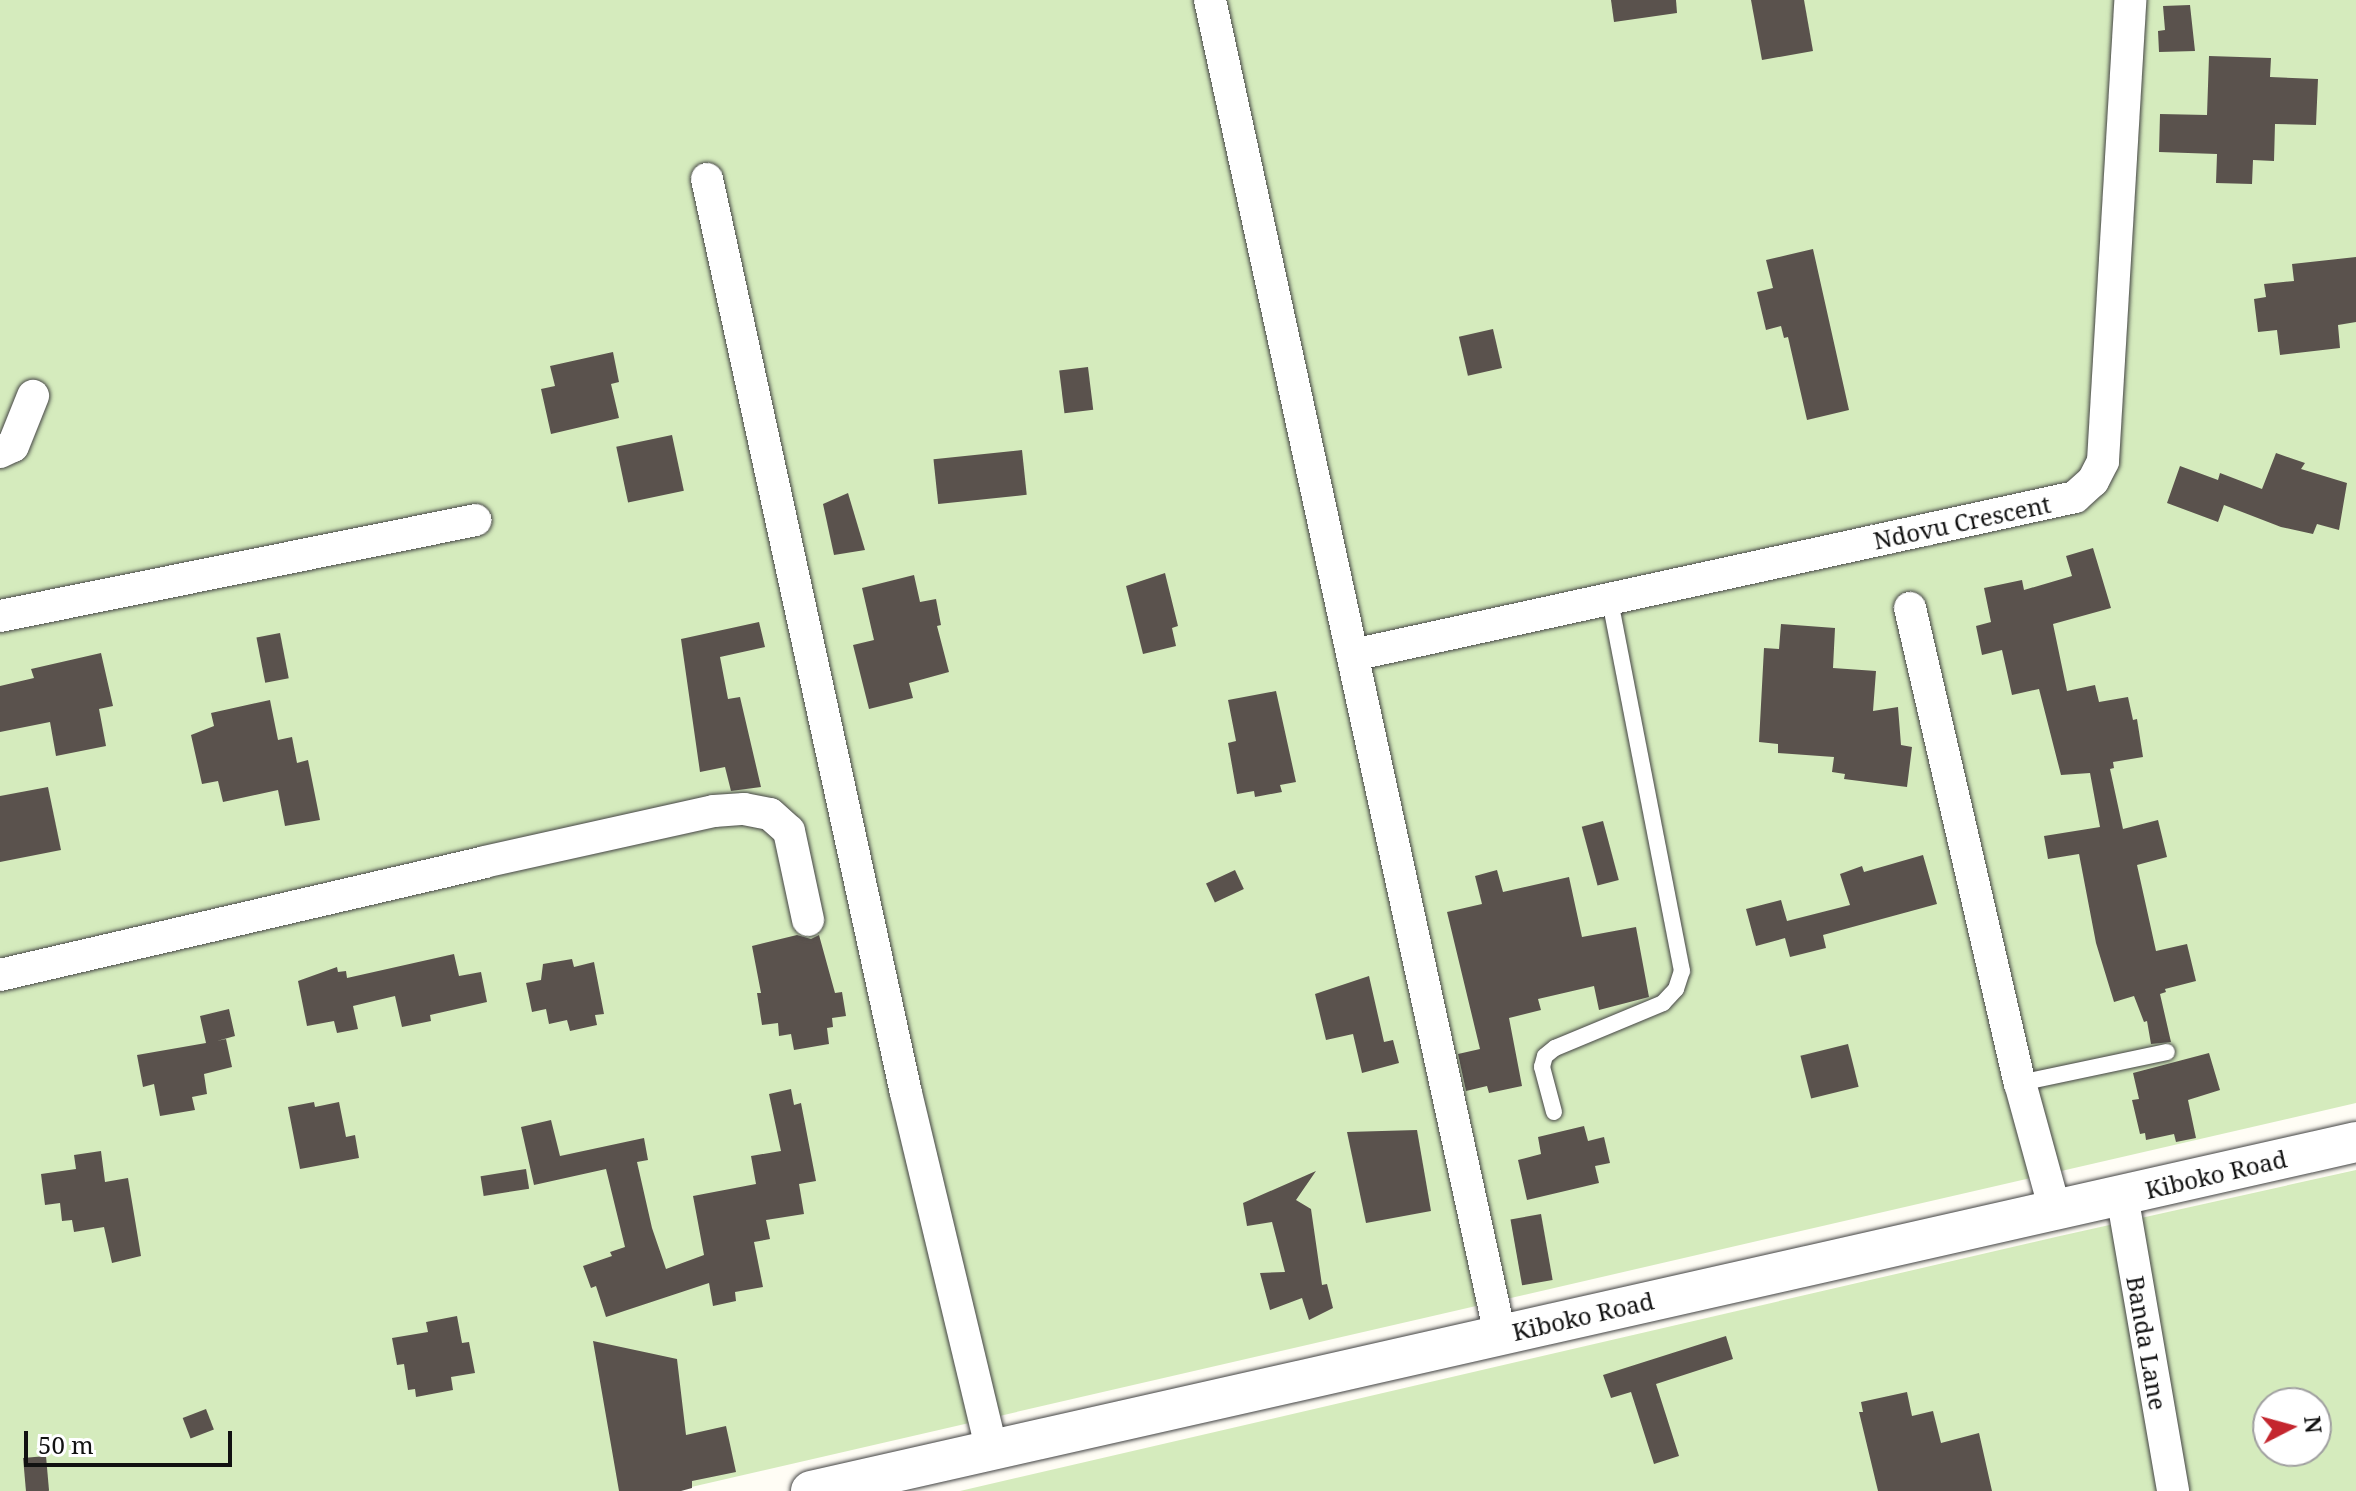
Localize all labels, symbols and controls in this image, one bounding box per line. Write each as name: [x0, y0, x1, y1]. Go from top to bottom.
street label: Ndovu Crescent: [1871, 489, 2053, 555]
street label: Kiboko Road: [2142, 1144, 2290, 1204]
street label: Banda Lane: [2121, 1274, 2173, 1412]
street label: Kiboko Road: [1509, 1286, 1657, 1346]
north arrow: [2252, 1387, 2332, 1467]
scale bar: [28, 1415, 236, 1465]
text: N: [2298, 1415, 2330, 1435]
text: 50 m: [38, 1428, 94, 1461]

